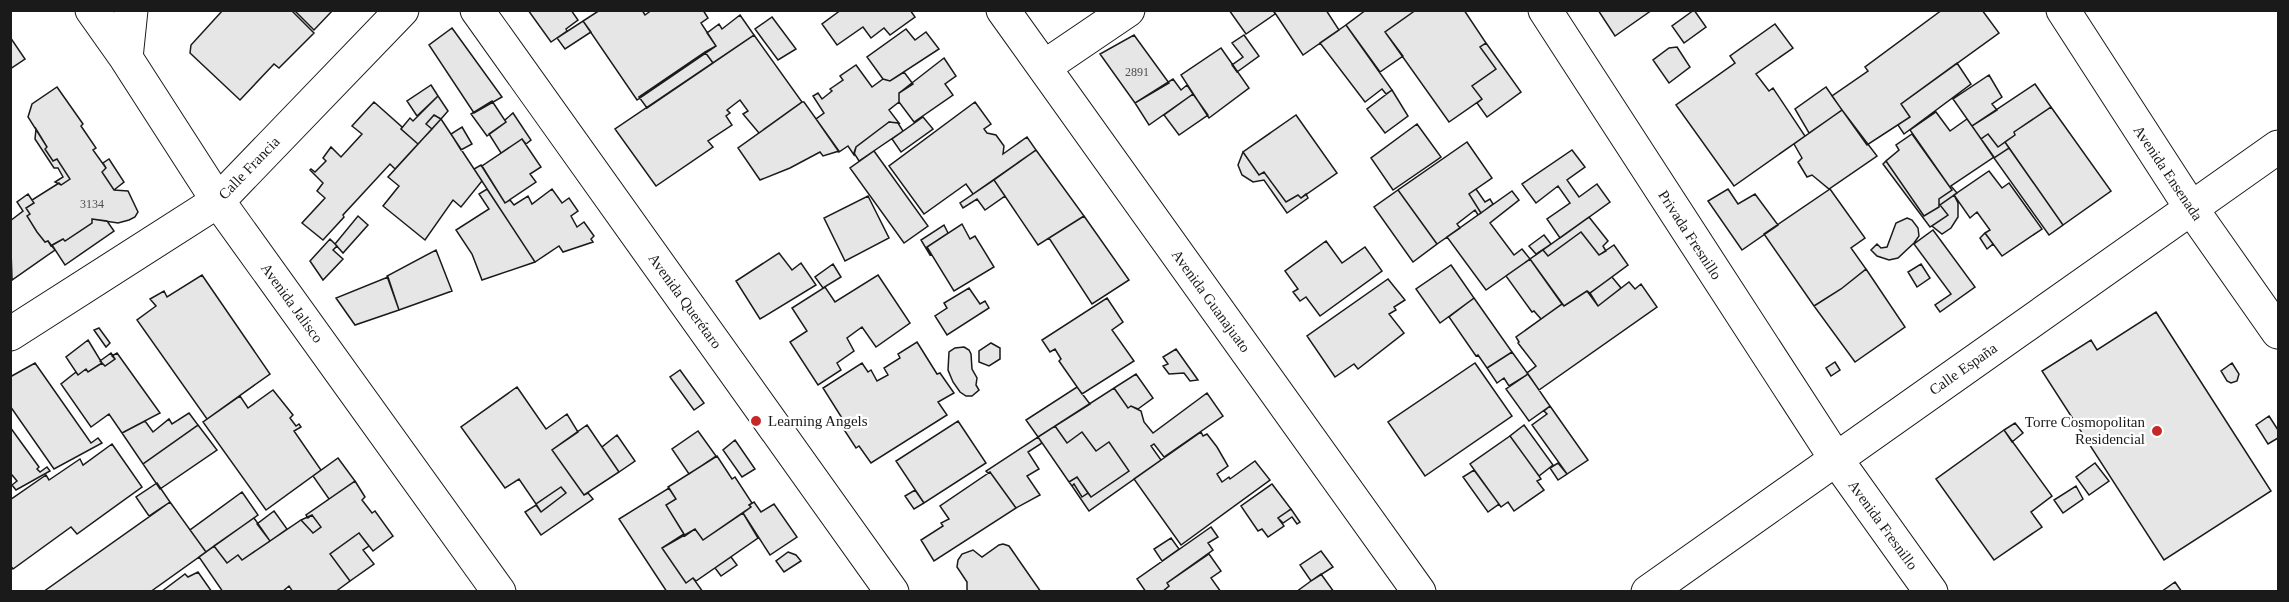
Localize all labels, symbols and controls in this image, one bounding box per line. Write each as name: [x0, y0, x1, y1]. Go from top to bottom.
house number: 2891: [1125, 65, 1149, 79]
street label: Avenida Ensenada: [2130, 123, 2206, 224]
street label: Calle Francia: [215, 133, 283, 202]
street label: Privada Fresnillo: [1655, 187, 1725, 283]
house number: 3134: [80, 197, 104, 211]
street label: Avenida Guanajuato: [1168, 247, 1254, 355]
street label: Avenida Querétaro: [645, 250, 725, 352]
street label: Avenida Jalisco: [258, 260, 326, 346]
street label: Calle España: [1926, 340, 2000, 398]
place label: Learning Angels: [768, 413, 868, 429]
marker: Learning Angels: [749, 414, 763, 428]
place label: Torre Cosmopolitan Residencial: [2025, 414, 2145, 447]
marker: Torre Cosmopolitan Residencial: [2150, 424, 2164, 438]
street label: Avenida Fresnillo: [1845, 477, 1921, 573]

